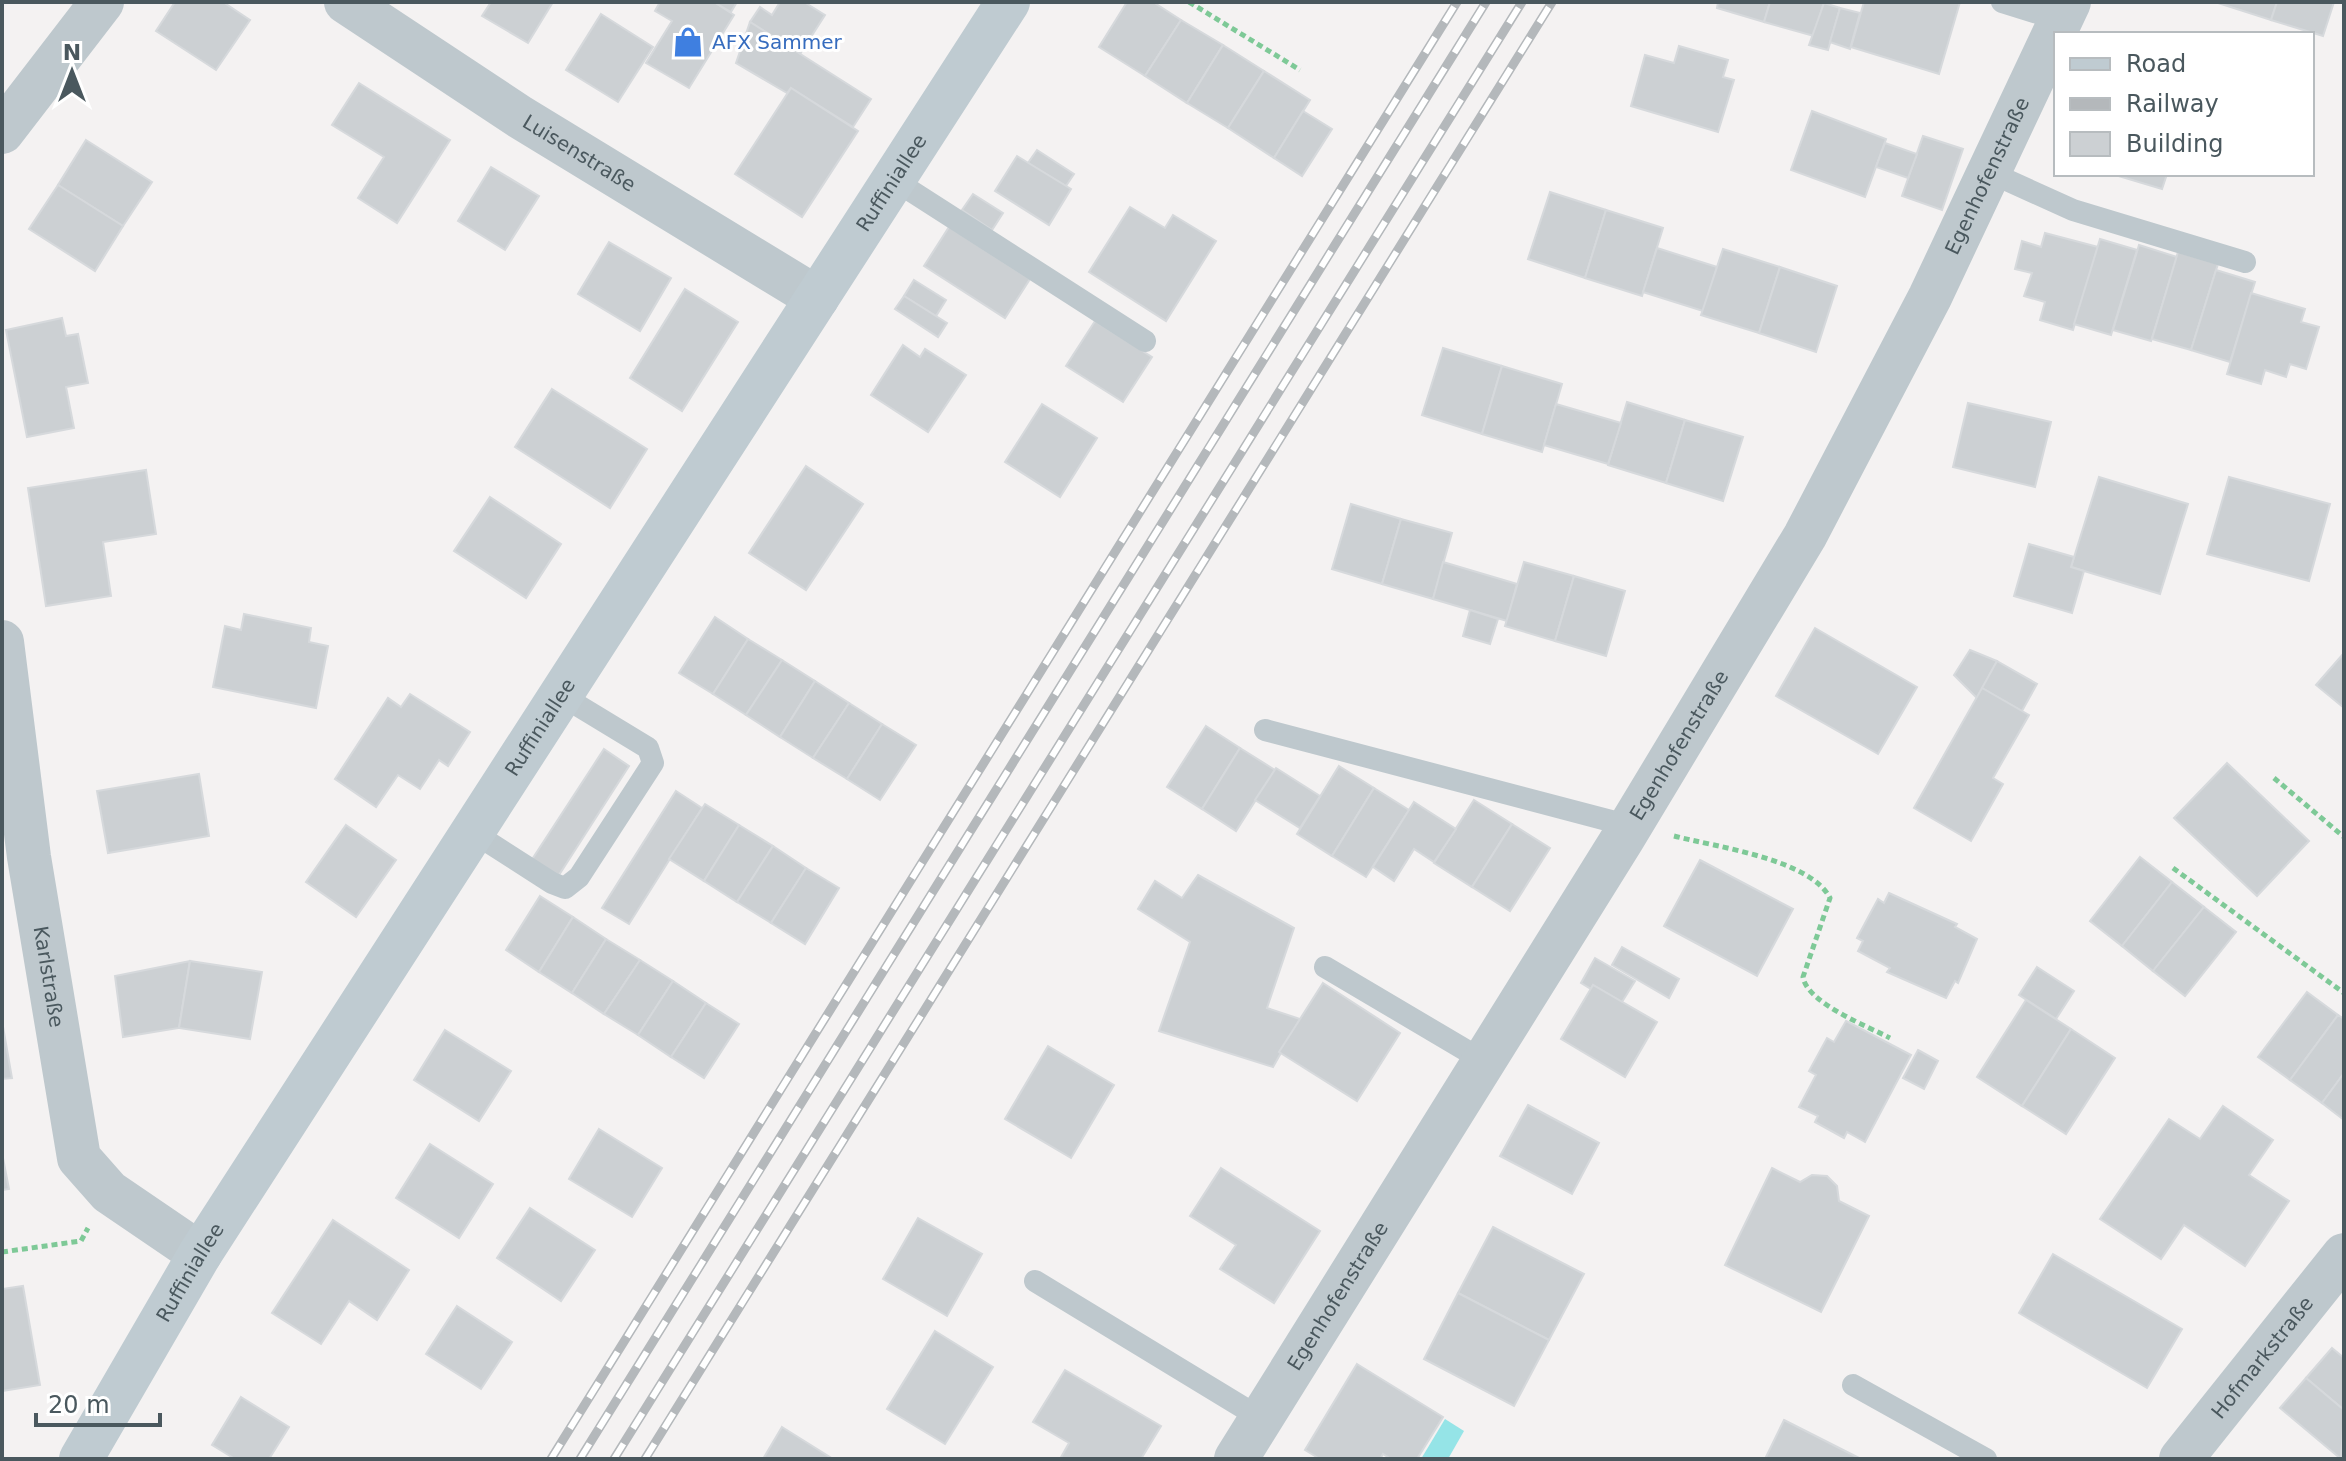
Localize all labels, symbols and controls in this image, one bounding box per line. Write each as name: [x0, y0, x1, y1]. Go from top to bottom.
shop icon: AFX Sammer: [671, 25, 705, 59]
place label: AFX Sammer: [712, 30, 842, 54]
north arrow: [32, 32, 112, 112]
legend: [2054, 32, 2314, 176]
text: N: [63, 40, 81, 65]
text: Road: [2126, 50, 2186, 78]
text: Railway: [2126, 90, 2219, 118]
street label: Egenhofenstraße: [1940, 93, 2034, 258]
street label: Luisenstraße: [518, 110, 640, 197]
street label: Ruffiniallee: [851, 129, 932, 236]
text: Building: [2126, 130, 2223, 158]
street label: Egenhofenstraße: [1624, 666, 1733, 825]
street label: Ruffiniallee: [500, 674, 580, 780]
street label: Karlstraße: [29, 924, 69, 1029]
street label: Egenhofenstraße: [1282, 1217, 1393, 1375]
street label: Ruffiniallee: [151, 1218, 229, 1326]
street label: Hofmarkstraße: [2206, 1292, 2318, 1423]
scale bar: [36, 1377, 160, 1427]
text: 20 m: [48, 1391, 110, 1419]

